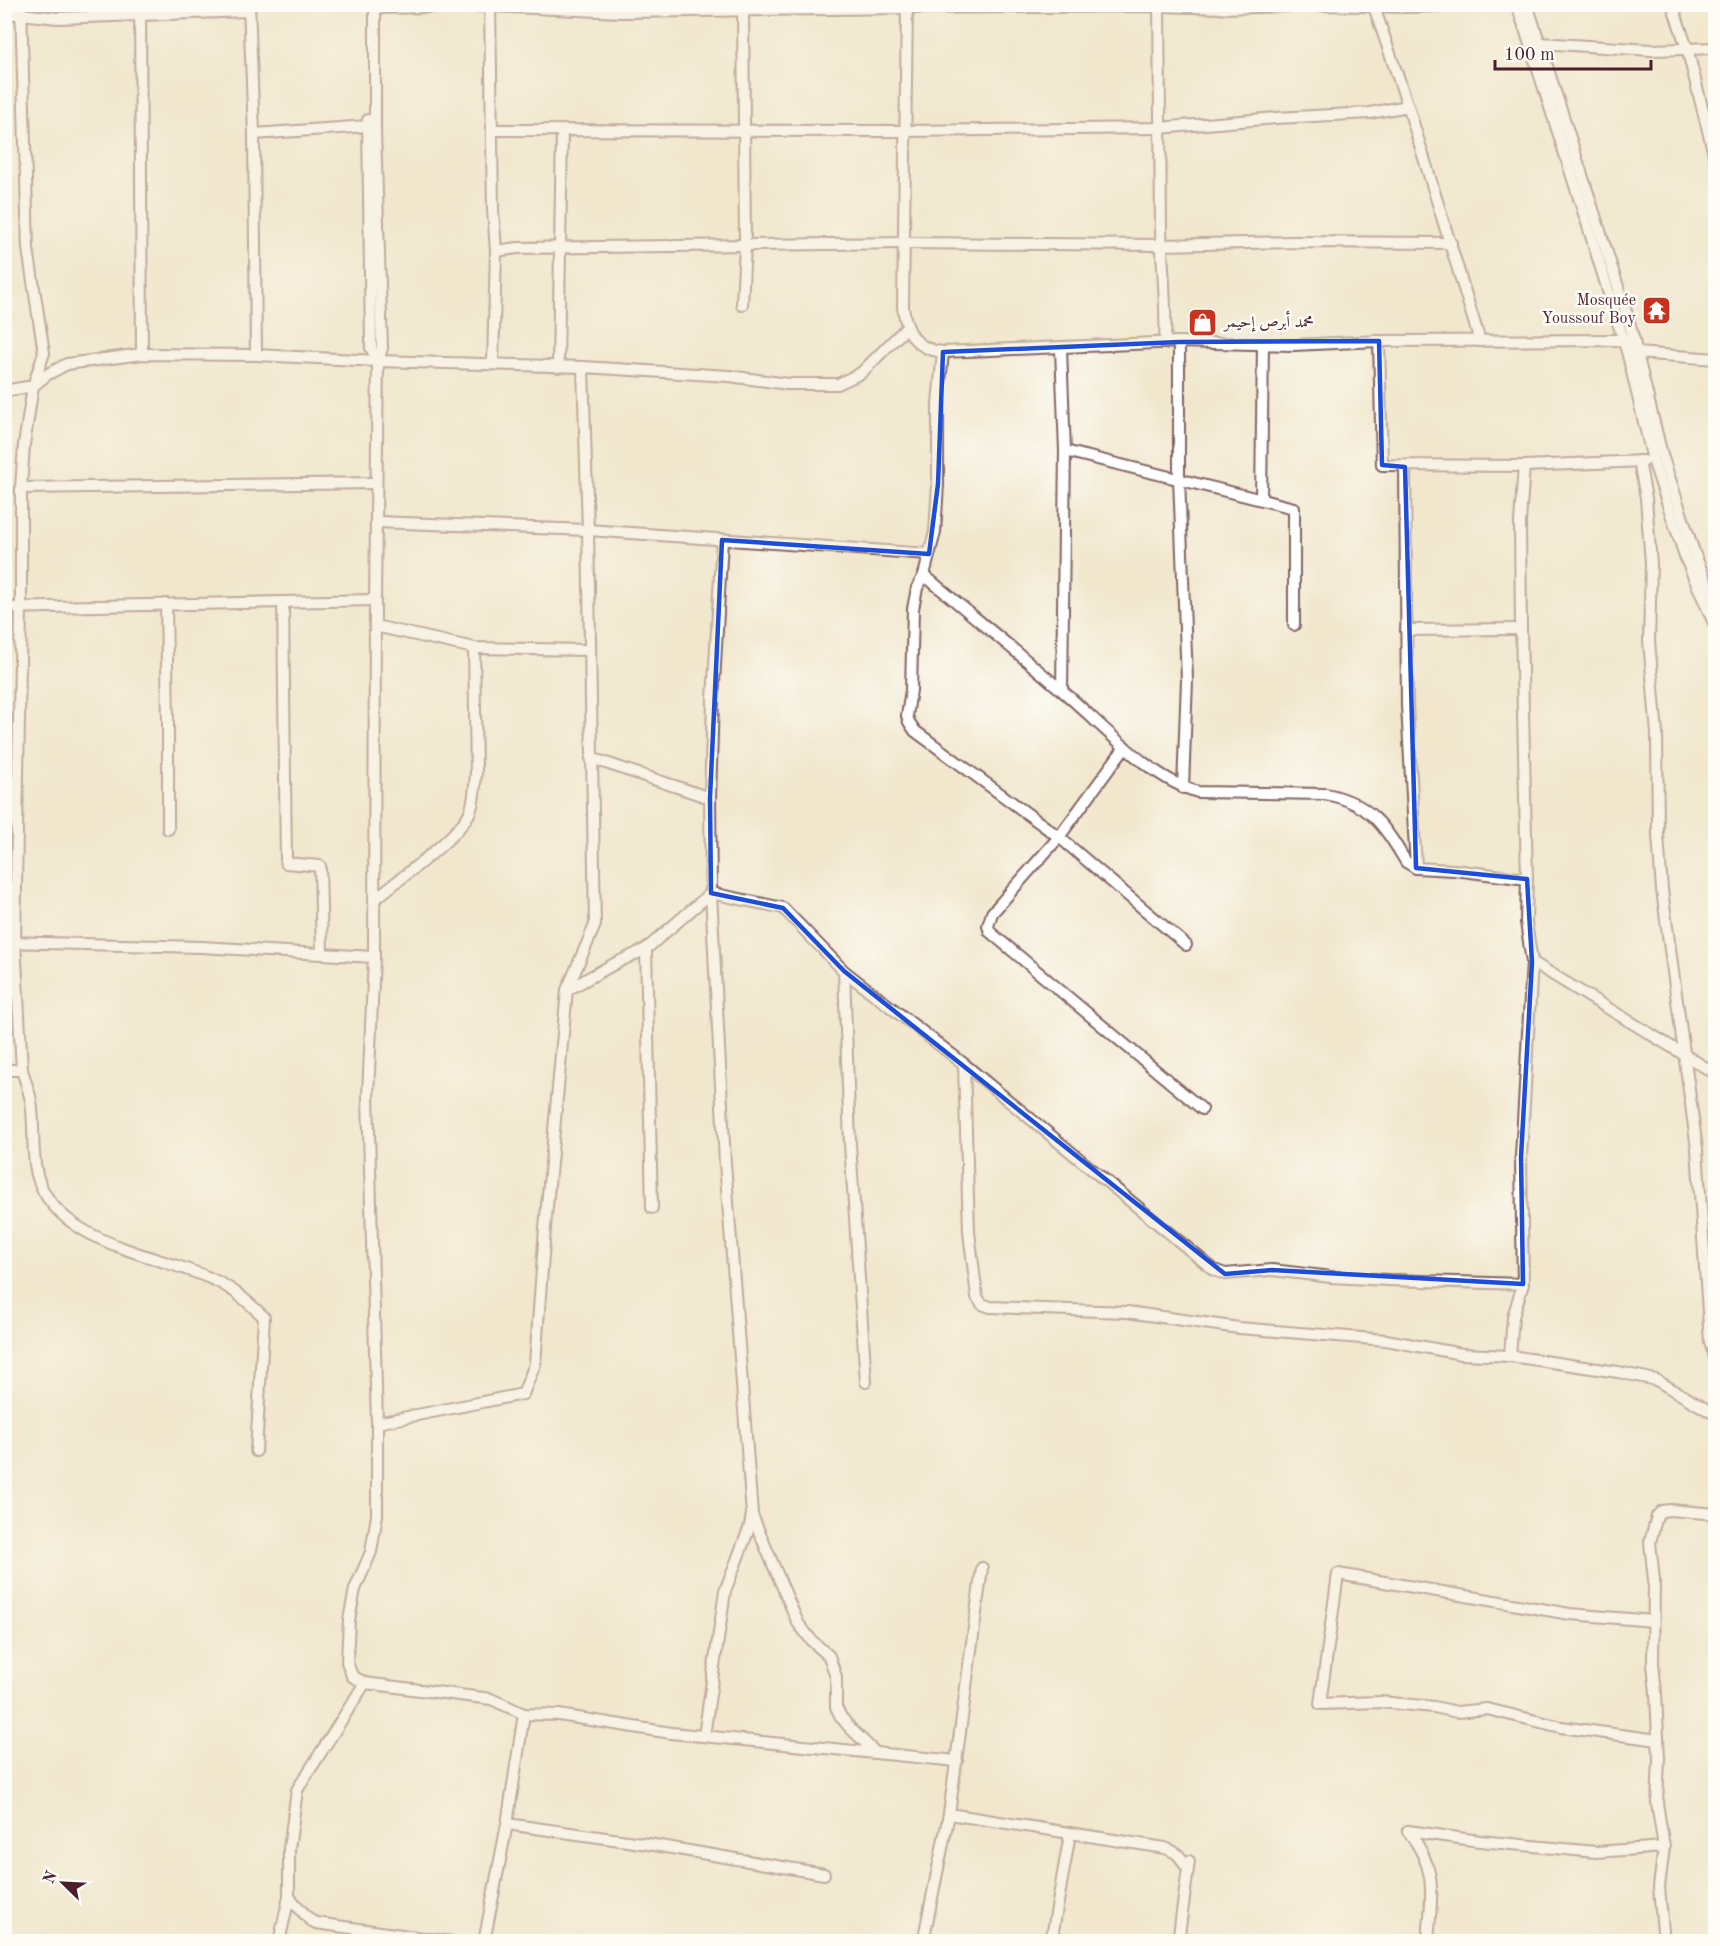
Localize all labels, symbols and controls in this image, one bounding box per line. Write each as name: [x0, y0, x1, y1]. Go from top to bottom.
scale bar: [1495, 33, 1651, 71]
text: 100 m: [1504, 46, 1555, 64]
place label: Mosquée Youssouf Boy: [1541, 293, 1637, 327]
temple icon: Mosquée Youssouf Boy: [1641, 294, 1673, 326]
shop icon: محمد أبرص إحيمر: [1187, 307, 1219, 339]
place label: محمد أبرص إحيمر: [1222, 310, 1314, 332]
north arrow: [33, 1853, 93, 1913]
text: N: [41, 1868, 61, 1887]

